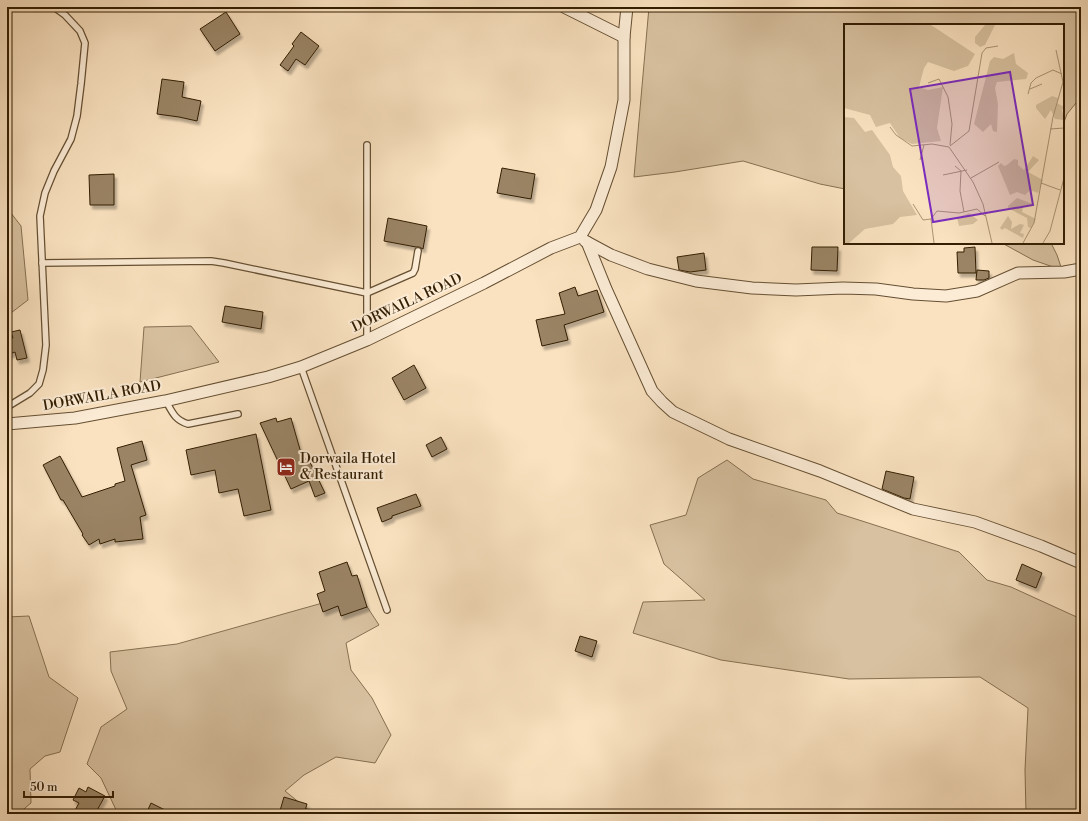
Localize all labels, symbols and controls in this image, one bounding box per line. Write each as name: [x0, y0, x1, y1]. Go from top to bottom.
inset map: [844, 24, 1064, 244]
street label: DORWAILA ROAD: [349, 269, 465, 337]
street label: DORWAILA ROAD: [41, 377, 163, 415]
place label: Dorwaila Hotel & Restaurant: [300, 450, 396, 484]
hotel icon: Dorwaila Hotel & Restaurant: [275, 456, 297, 478]
scale bar: [24, 773, 113, 799]
text: 50 m: [30, 780, 58, 795]

